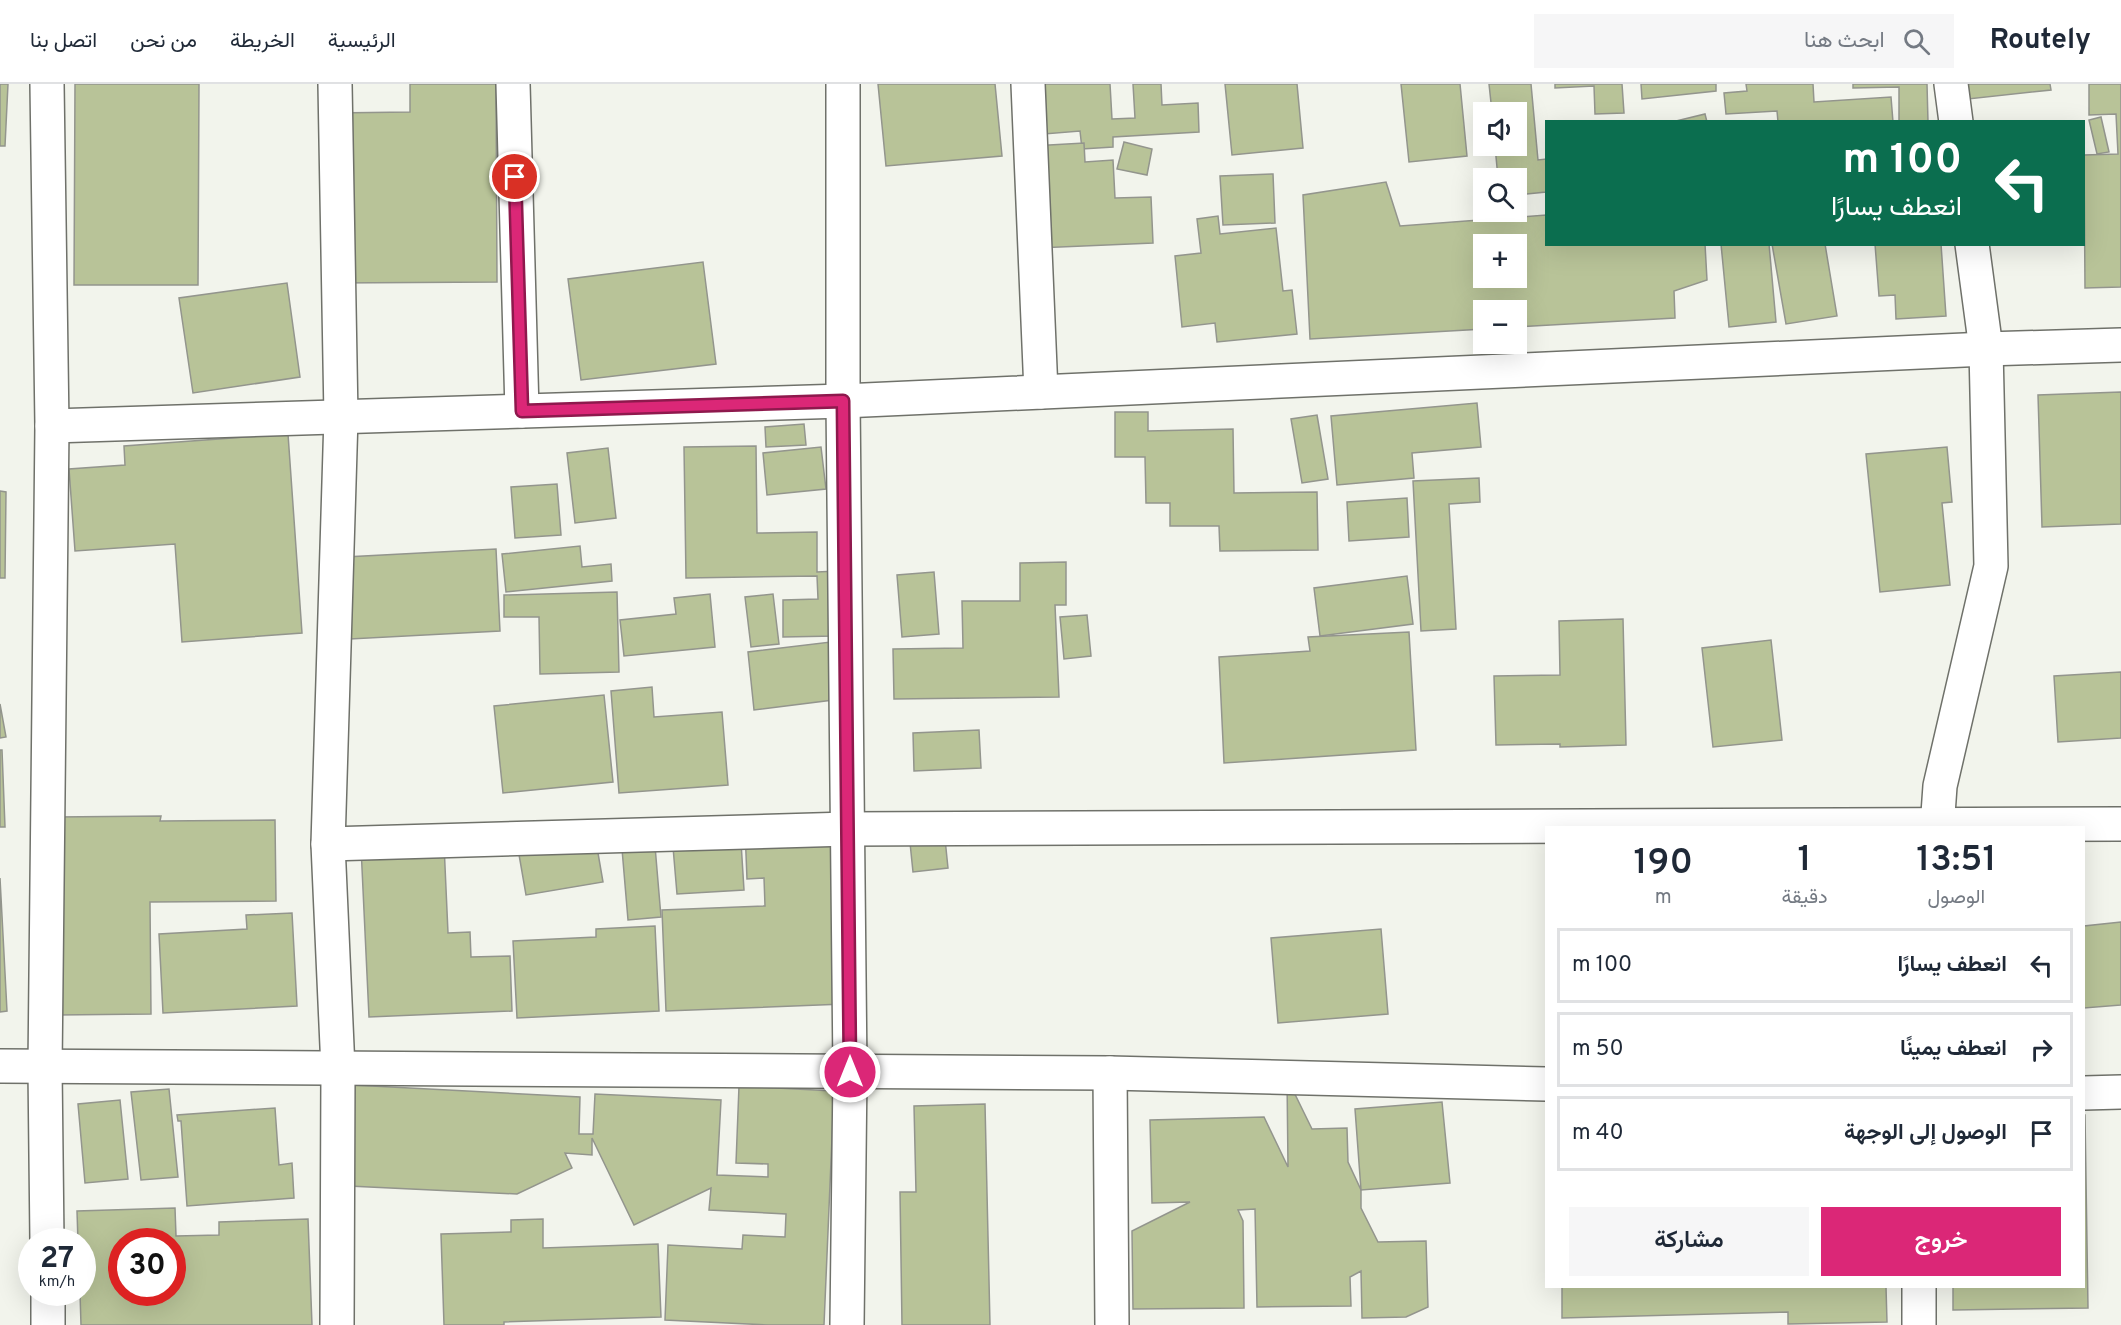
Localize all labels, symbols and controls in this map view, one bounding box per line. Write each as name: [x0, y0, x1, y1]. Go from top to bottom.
search box: [1534, 14, 1954, 68]
text: Routely: [1990, 23, 2091, 59]
icon: search: [1900, 25, 1933, 58]
text: اتصل بنا: [30, 28, 97, 55]
text: من نحن: [130, 28, 197, 55]
text: الخريطة: [230, 28, 295, 55]
text: الرئيسية: [328, 28, 396, 55]
text: ابحث هنا: [1804, 28, 1885, 55]
map controls: [1473, 102, 1527, 354]
button: sound: [1473, 102, 1527, 156]
text: 100 m: [1843, 135, 1962, 188]
icon: left: [1983, 144, 2061, 222]
pin: [489, 151, 540, 202]
icon: arrive: [498, 160, 531, 193]
button: search: [1473, 168, 1527, 222]
text: انعطف يسارًا: [1831, 191, 1962, 225]
button: +: [1473, 234, 1527, 288]
button: −: [1473, 300, 1527, 354]
text: 1: [1798, 838, 1812, 884]
text: 13:51: [1916, 838, 1997, 884]
text: 190: [1633, 841, 1693, 887]
text: m: [1655, 885, 1672, 911]
text: دقيقة: [1781, 885, 1828, 911]
text: الوصول: [1927, 885, 1985, 911]
icon: left: [2025, 949, 2058, 982]
text: 100 m: [1572, 952, 1632, 979]
text: انعطف يسارًا: [1897, 952, 2007, 979]
icon: right: [2025, 1033, 2058, 1066]
text: 50 m: [1572, 1036, 1624, 1063]
text: انعطف يمينًا: [1900, 1036, 2007, 1063]
position arrow: [818, 1040, 882, 1104]
icon: arrive: [2025, 1117, 2058, 1150]
text: 40 m: [1572, 1120, 1624, 1147]
text: الوصول إلى الوجهة: [1844, 1120, 2007, 1147]
button: مشاركة: [1569, 1207, 1809, 1276]
button: خروج: [1821, 1207, 2061, 1276]
speed limit sign: 30: [108, 1228, 186, 1306]
text: 27: [40, 1241, 74, 1278]
text: km/h: [39, 1273, 75, 1292]

